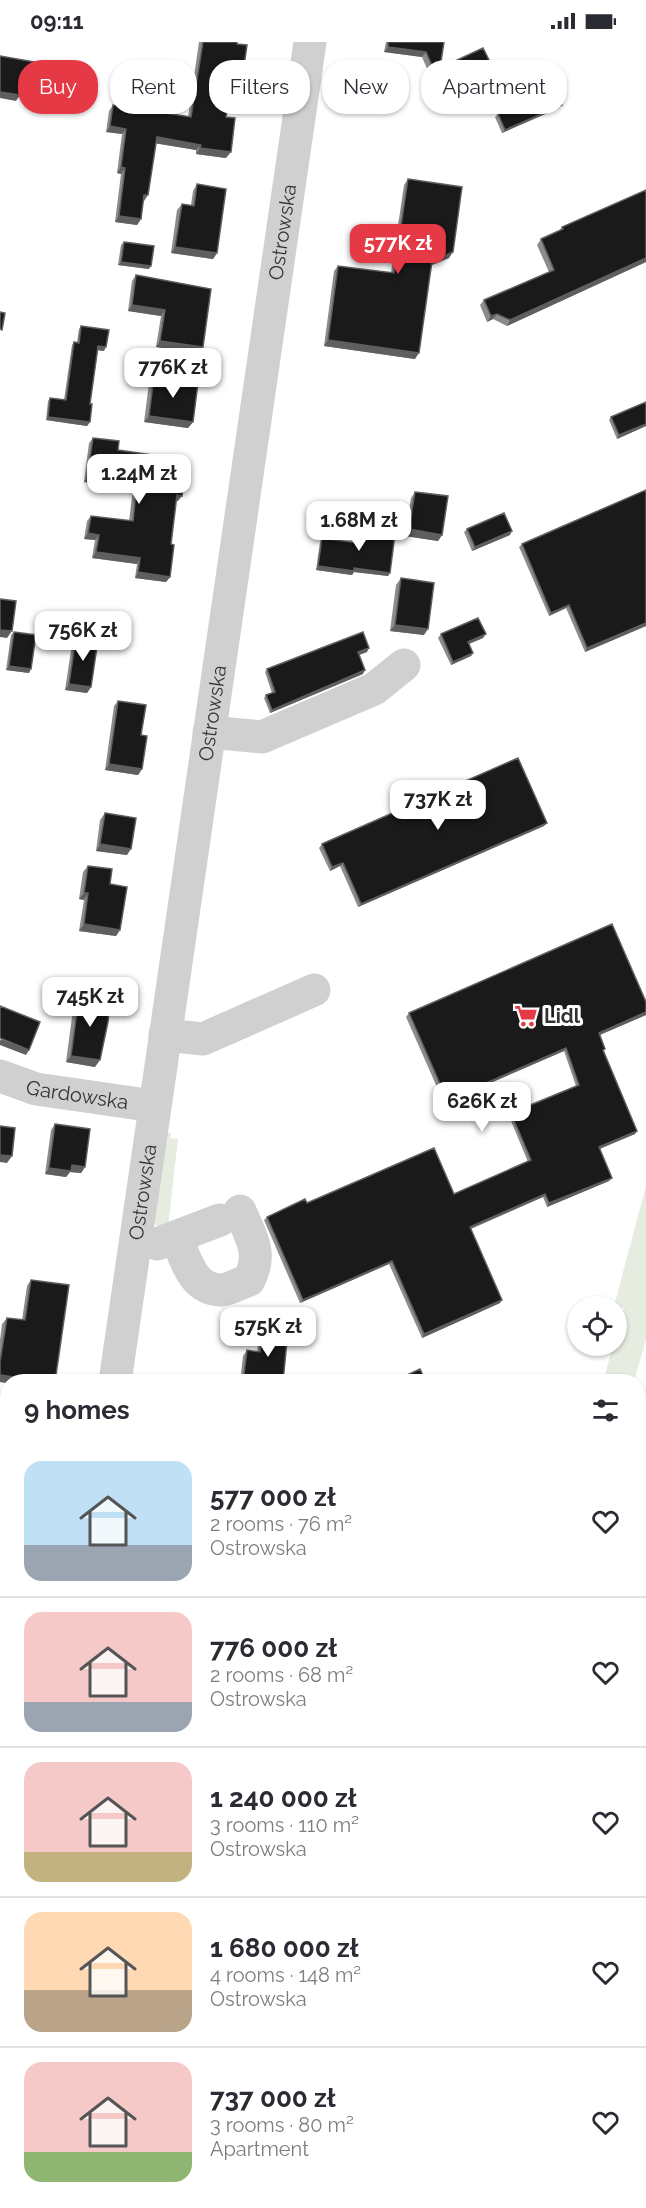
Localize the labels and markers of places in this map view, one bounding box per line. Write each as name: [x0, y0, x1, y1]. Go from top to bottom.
pin: 577K zł: [343, 224, 453, 275]
pin: 776K zł: [118, 348, 228, 399]
pin: 1.24M zł: [77, 454, 201, 505]
pin: 1.68M zł: [297, 501, 421, 552]
pin: 756K zł: [28, 611, 138, 662]
pin: 737K zł: [383, 780, 493, 831]
pin: 745K zł: [35, 977, 145, 1028]
supermarket icon: Lidl: [513, 1003, 539, 1029]
place label: Lidl: [544, 1004, 581, 1028]
pin: 626K zł: [427, 1082, 537, 1133]
pin: 575K zł: [213, 1307, 323, 1358]

